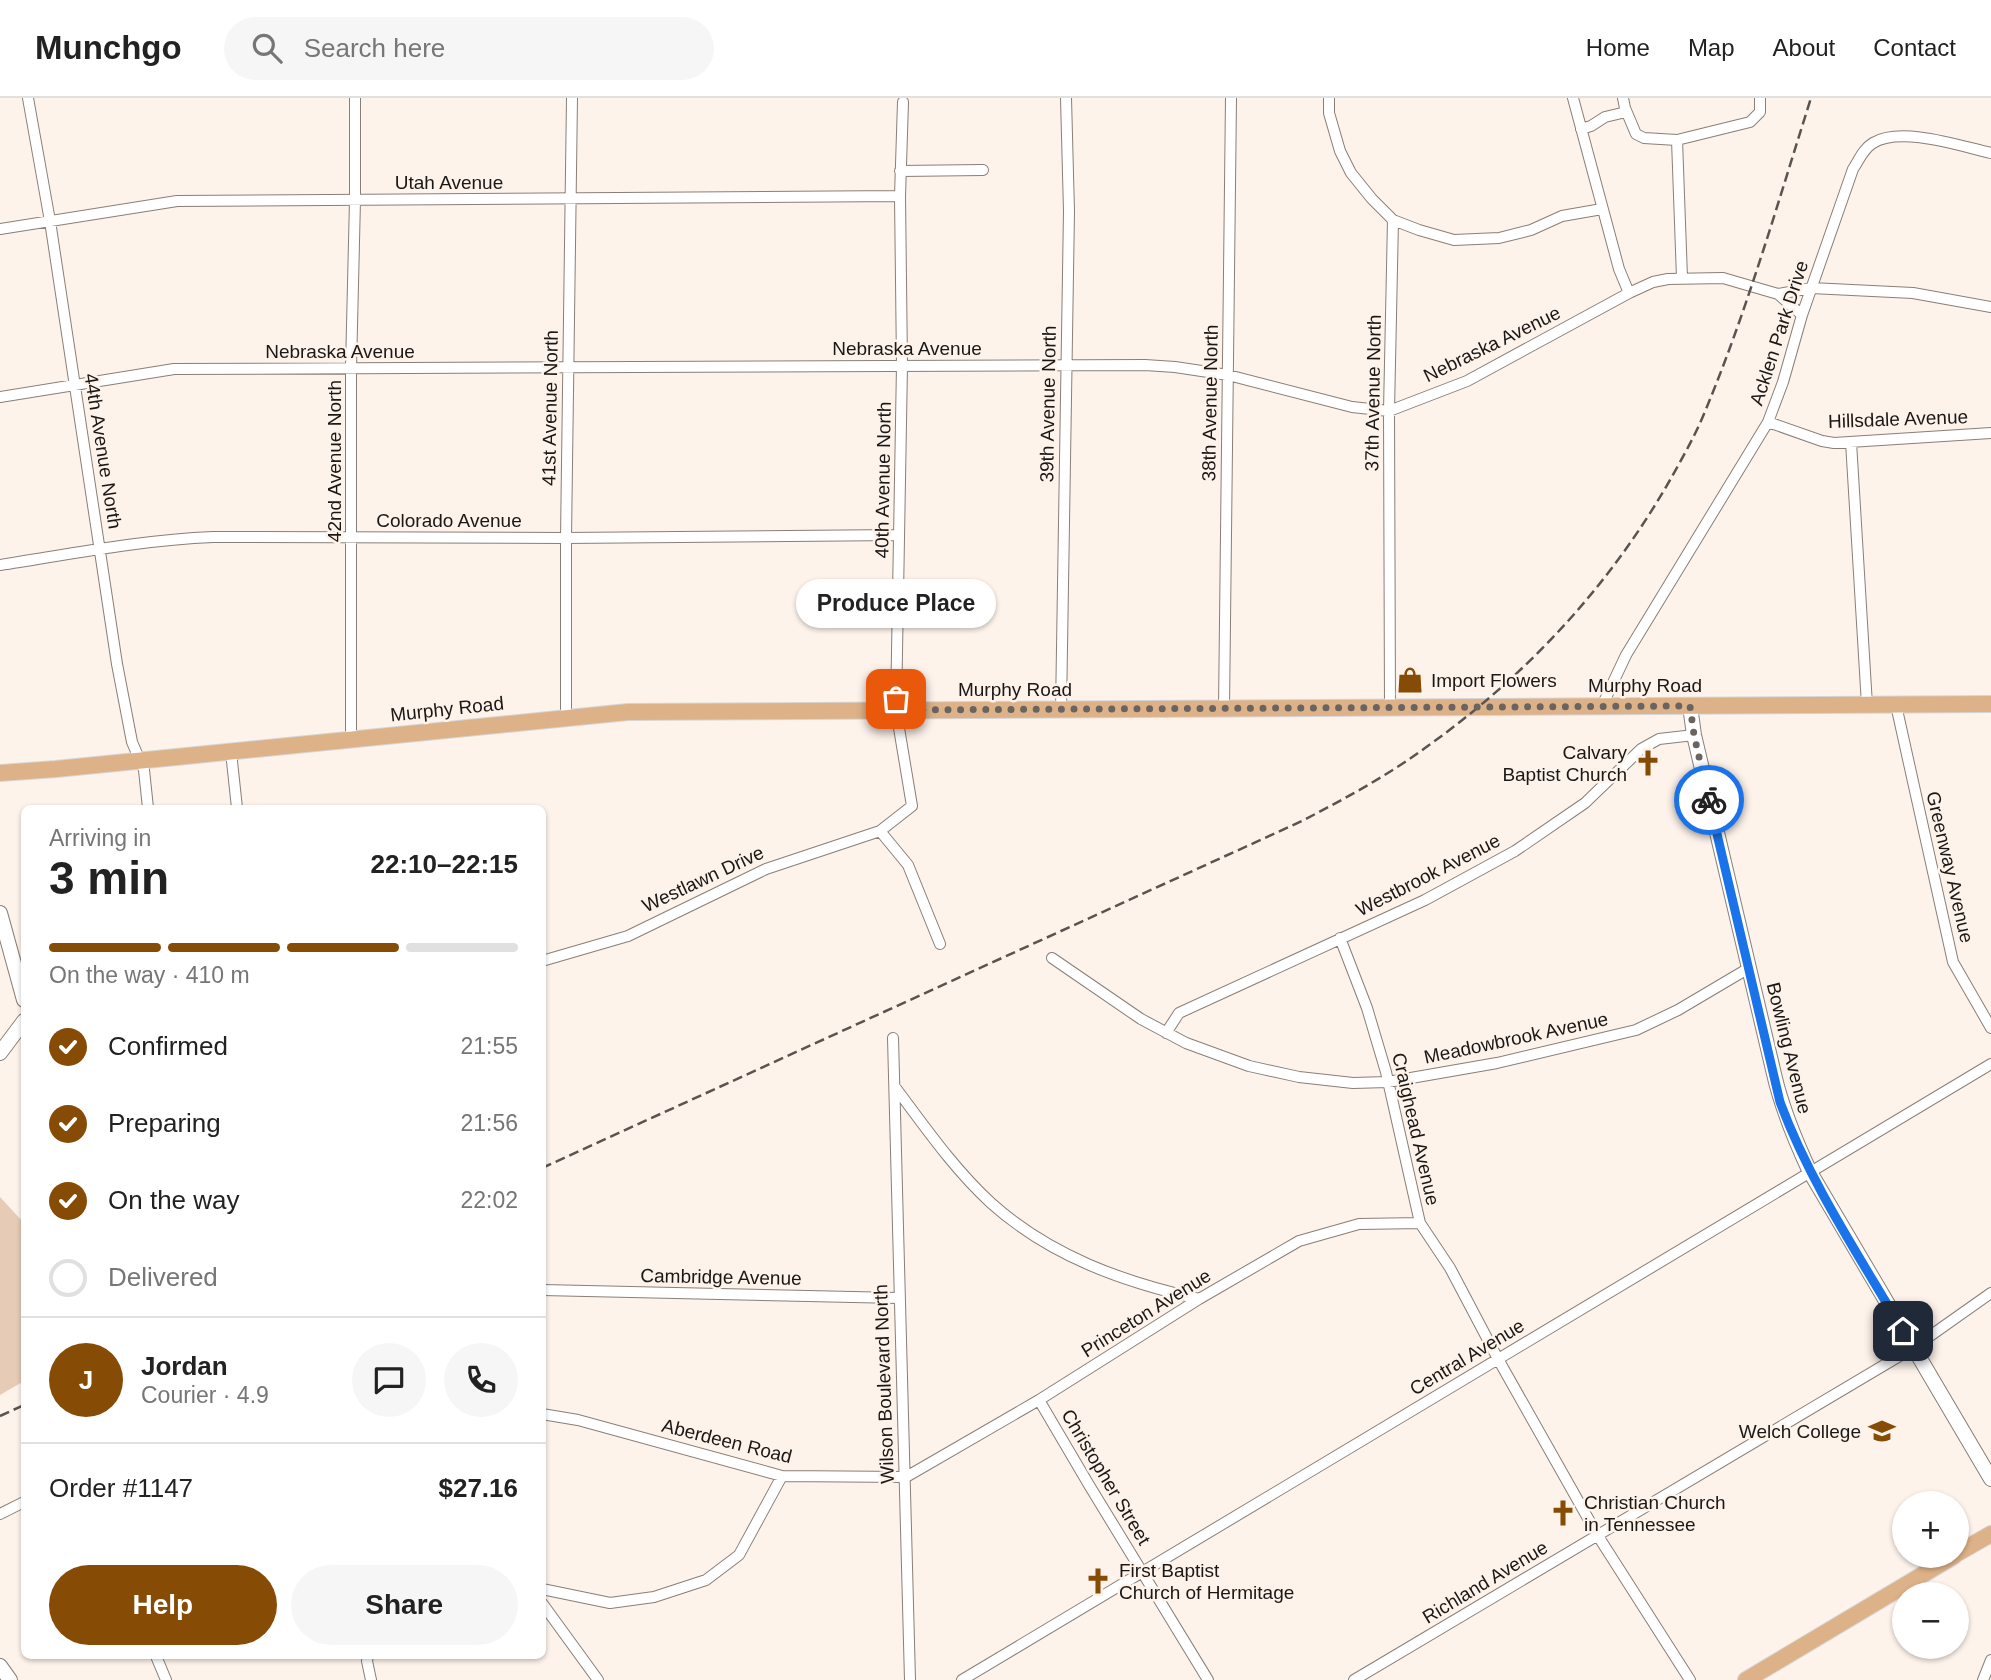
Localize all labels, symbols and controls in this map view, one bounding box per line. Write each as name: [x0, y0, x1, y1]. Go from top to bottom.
search box: [224, 17, 714, 80]
text: Munchgo: [35, 29, 182, 66]
icon: search: [248, 29, 286, 67]
text: Search here: [304, 33, 445, 63]
text: Home: [1586, 34, 1650, 61]
text: Map: [1688, 34, 1735, 61]
text: About: [1773, 34, 1835, 61]
text: Contact: [1873, 34, 1956, 61]
street label: Utah Avenue: [395, 172, 503, 193]
street label: Acklen Park Drive: [1746, 258, 1812, 408]
street label: Nebraska Avenue: [1420, 302, 1564, 386]
street label: 37th Avenue North: [1361, 314, 1385, 472]
street label: 38th Avenue North: [1198, 324, 1222, 482]
street label: 39th Avenue North: [1036, 325, 1060, 483]
street label: 41st Avenue North: [538, 330, 562, 486]
street label: Nebraska Avenue: [832, 338, 982, 359]
street label: Nebraska Avenue: [265, 341, 415, 362]
street label: 44th Avenue North: [80, 372, 126, 530]
street label: 42nd Avenue North: [324, 380, 345, 542]
street label: 40th Avenue North: [871, 401, 895, 559]
street label: Hillsdale Avenue: [1828, 406, 1968, 432]
street label: Colorado Avenue: [376, 510, 522, 531]
callout: Produce Place: [796, 580, 996, 629]
text: Produce Place: [817, 590, 975, 616]
shop icon: Import Flowers: [1395, 665, 1425, 695]
pin: [866, 669, 926, 729]
place label: Import Flowers: [1431, 670, 1557, 691]
street label: Murphy Road: [1588, 675, 1702, 696]
street label: Murphy Road: [958, 679, 1072, 700]
icon: bag: [877, 680, 915, 718]
street label: Murphy Road: [389, 693, 505, 725]
place label: Calvary Baptist Church: [1502, 742, 1627, 785]
church icon: Calvary Baptist Church: [1633, 748, 1663, 778]
courier: [1674, 765, 1744, 835]
icon: bike: [1690, 781, 1728, 819]
street label: Greenway Avenue: [1922, 789, 1978, 945]
text: Arriving in: [49, 825, 151, 851]
street label: Westbrook Avenue: [1352, 830, 1504, 920]
street label: Westlawn Drive: [639, 842, 767, 916]
text: 22:10–22:15: [371, 849, 518, 879]
text: 3 min: [49, 852, 169, 904]
text: On the way · 410 m: [49, 962, 250, 988]
street label: Bowling Avenue: [1762, 980, 1816, 1116]
street label: Meadowbrook Avenue: [1422, 1008, 1610, 1068]
icon: check: [49, 1028, 87, 1066]
text: Confirmed: [108, 1031, 228, 1061]
text: 21:55: [460, 1033, 518, 1059]
street label: Craighead Avenue: [1388, 1051, 1444, 1207]
icon: check: [49, 1105, 87, 1143]
text: Preparing: [108, 1108, 221, 1138]
text: 21:56: [460, 1110, 518, 1136]
icon: check: [49, 1182, 87, 1220]
text: On the way: [108, 1185, 240, 1215]
text: 22:02: [460, 1187, 518, 1213]
text: Delivered: [108, 1262, 218, 1292]
street label: Cambridge Avenue: [640, 1265, 802, 1289]
street label: Princeton Avenue: [1077, 1265, 1215, 1361]
street label: Wilson Boulevard North: [870, 1284, 898, 1484]
pin: [1873, 1301, 1933, 1361]
icon: home: [1884, 1312, 1922, 1350]
street label: Central Avenue: [1406, 1315, 1528, 1399]
button: chat: [352, 1343, 426, 1417]
button: phone: [444, 1343, 518, 1417]
text: Jordan: [141, 1351, 228, 1381]
text: J: [79, 1365, 93, 1395]
text: Courier · 4.9: [141, 1382, 269, 1408]
street label: Christopher Street: [1057, 1406, 1155, 1549]
street label: Aberdeen Road: [660, 1415, 794, 1467]
school or university icon: Welch College: [1867, 1416, 1897, 1446]
place label: Welch College: [1739, 1421, 1861, 1442]
text: Order #1147: [49, 1473, 193, 1503]
text: $27.16: [438, 1473, 518, 1503]
map controls: [1892, 1491, 1969, 1659]
button: +: [1892, 1491, 1969, 1568]
place label: Christian Church in Tennessee: [1584, 1492, 1726, 1535]
church icon: Christian Church in Tennessee: [1548, 1498, 1578, 1528]
street label: Richland Avenue: [1419, 1536, 1551, 1628]
place label: First Baptist Church of Hermitage: [1119, 1560, 1294, 1603]
button: Help: [49, 1565, 277, 1645]
button: Share: [291, 1565, 518, 1645]
church icon: First Baptist Church of Hermitage: [1083, 1566, 1113, 1596]
button: −: [1892, 1582, 1969, 1659]

